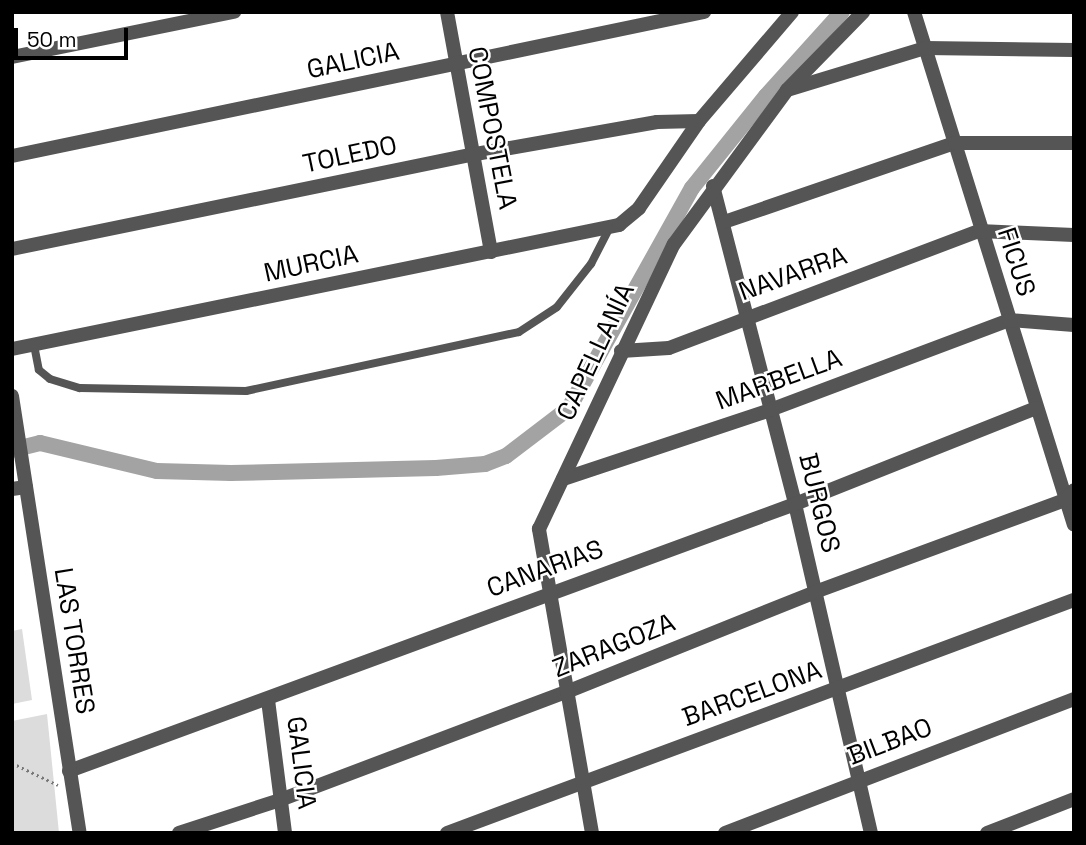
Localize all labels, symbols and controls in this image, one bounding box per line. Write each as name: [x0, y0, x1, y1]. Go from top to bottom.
scale bar: [18, 14, 131, 58]
text: 50 m: [27, 26, 77, 53]
street label: GALICIA: [304, 36, 402, 86]
street label: COMPOSTELA: [461, 44, 523, 212]
street label: TOLEDO: [300, 130, 400, 180]
street label: FICUS: [990, 224, 1042, 300]
street label: MURCIA: [261, 239, 361, 289]
street label: NAVARRA: [735, 240, 851, 308]
street label: CAPELLANÍA: [551, 278, 641, 426]
street label: MARBELLA: [712, 343, 846, 417]
street label: BURGOS: [792, 450, 846, 556]
street label: CANARIAS: [483, 534, 607, 604]
street label: LAS TORRES: [47, 565, 101, 717]
street label: ZARAGOZA: [548, 607, 680, 685]
street label: BARCELONA: [678, 654, 826, 734]
street label: BILBAO: [843, 712, 937, 772]
street label: GALICIA: [280, 715, 322, 811]

